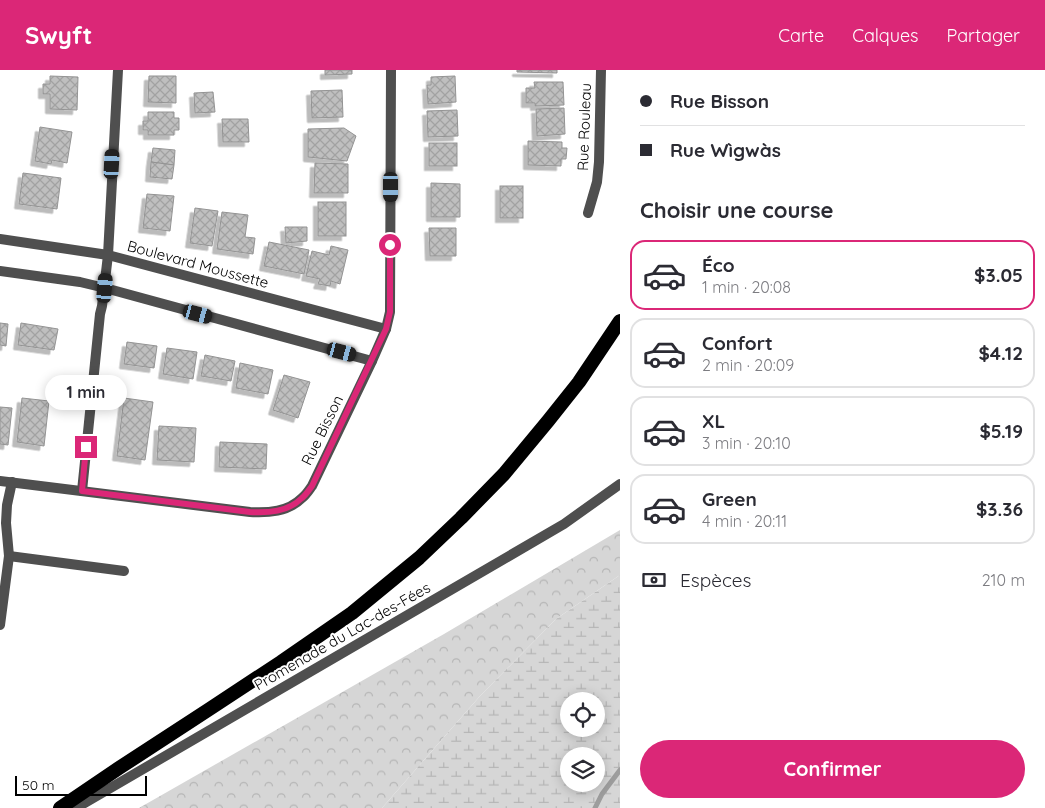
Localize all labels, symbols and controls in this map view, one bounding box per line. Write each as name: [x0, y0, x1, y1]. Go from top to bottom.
text: Swyft: [25, 20, 92, 50]
text: Carte: [778, 24, 824, 47]
text: Calques: [852, 24, 919, 47]
text: Partager: [947, 24, 1020, 47]
street label: Rue Rouleau: [573, 83, 595, 171]
text: Rue Bisson: [670, 89, 769, 113]
text: Rue Wìgwàs: [670, 138, 781, 162]
car: [103, 149, 120, 179]
car: [383, 172, 398, 202]
text: Choisir une course: [640, 196, 834, 224]
route start: [379, 234, 401, 256]
street label: Boulevard Moussette: [125, 236, 271, 292]
icon: car: [642, 253, 687, 298]
text: Éco: [702, 253, 735, 277]
text: $3.05: [974, 263, 1023, 287]
car: [96, 272, 113, 304]
text: 1 min · 20:08: [702, 277, 791, 297]
car: [181, 303, 214, 325]
icon: car: [642, 331, 687, 376]
text: Confort: [702, 331, 773, 355]
car: [325, 341, 358, 363]
text: $4.12: [979, 341, 1023, 365]
text: 2 min · 20:09: [702, 355, 794, 375]
callout: 1 min: [45, 374, 127, 410]
text: 1 min: [67, 382, 105, 402]
street label: Rue Bisson: [297, 392, 347, 468]
icon: car: [642, 409, 687, 454]
text: XL: [702, 409, 725, 433]
text: $5.19: [980, 419, 1023, 443]
text: 3 min · 20:10: [702, 433, 791, 453]
route end: [75, 436, 97, 458]
icon: car: [642, 487, 687, 532]
text: Green: [702, 487, 757, 511]
text: $3.36: [976, 497, 1023, 521]
text: 4 min · 20:11: [702, 511, 787, 531]
icon: cash: [640, 566, 668, 594]
text: Espèces: [680, 568, 751, 592]
text: 210 m: [982, 570, 1025, 590]
street label: Promenade du Lac-des-Fées: [250, 578, 434, 694]
map controls: [560, 692, 605, 792]
button: locate: [560, 692, 605, 737]
button: Confirmer: [640, 740, 1025, 798]
button: layers: [560, 747, 605, 792]
scale bar: [15, 773, 148, 796]
text: 50 m: [22, 776, 55, 794]

